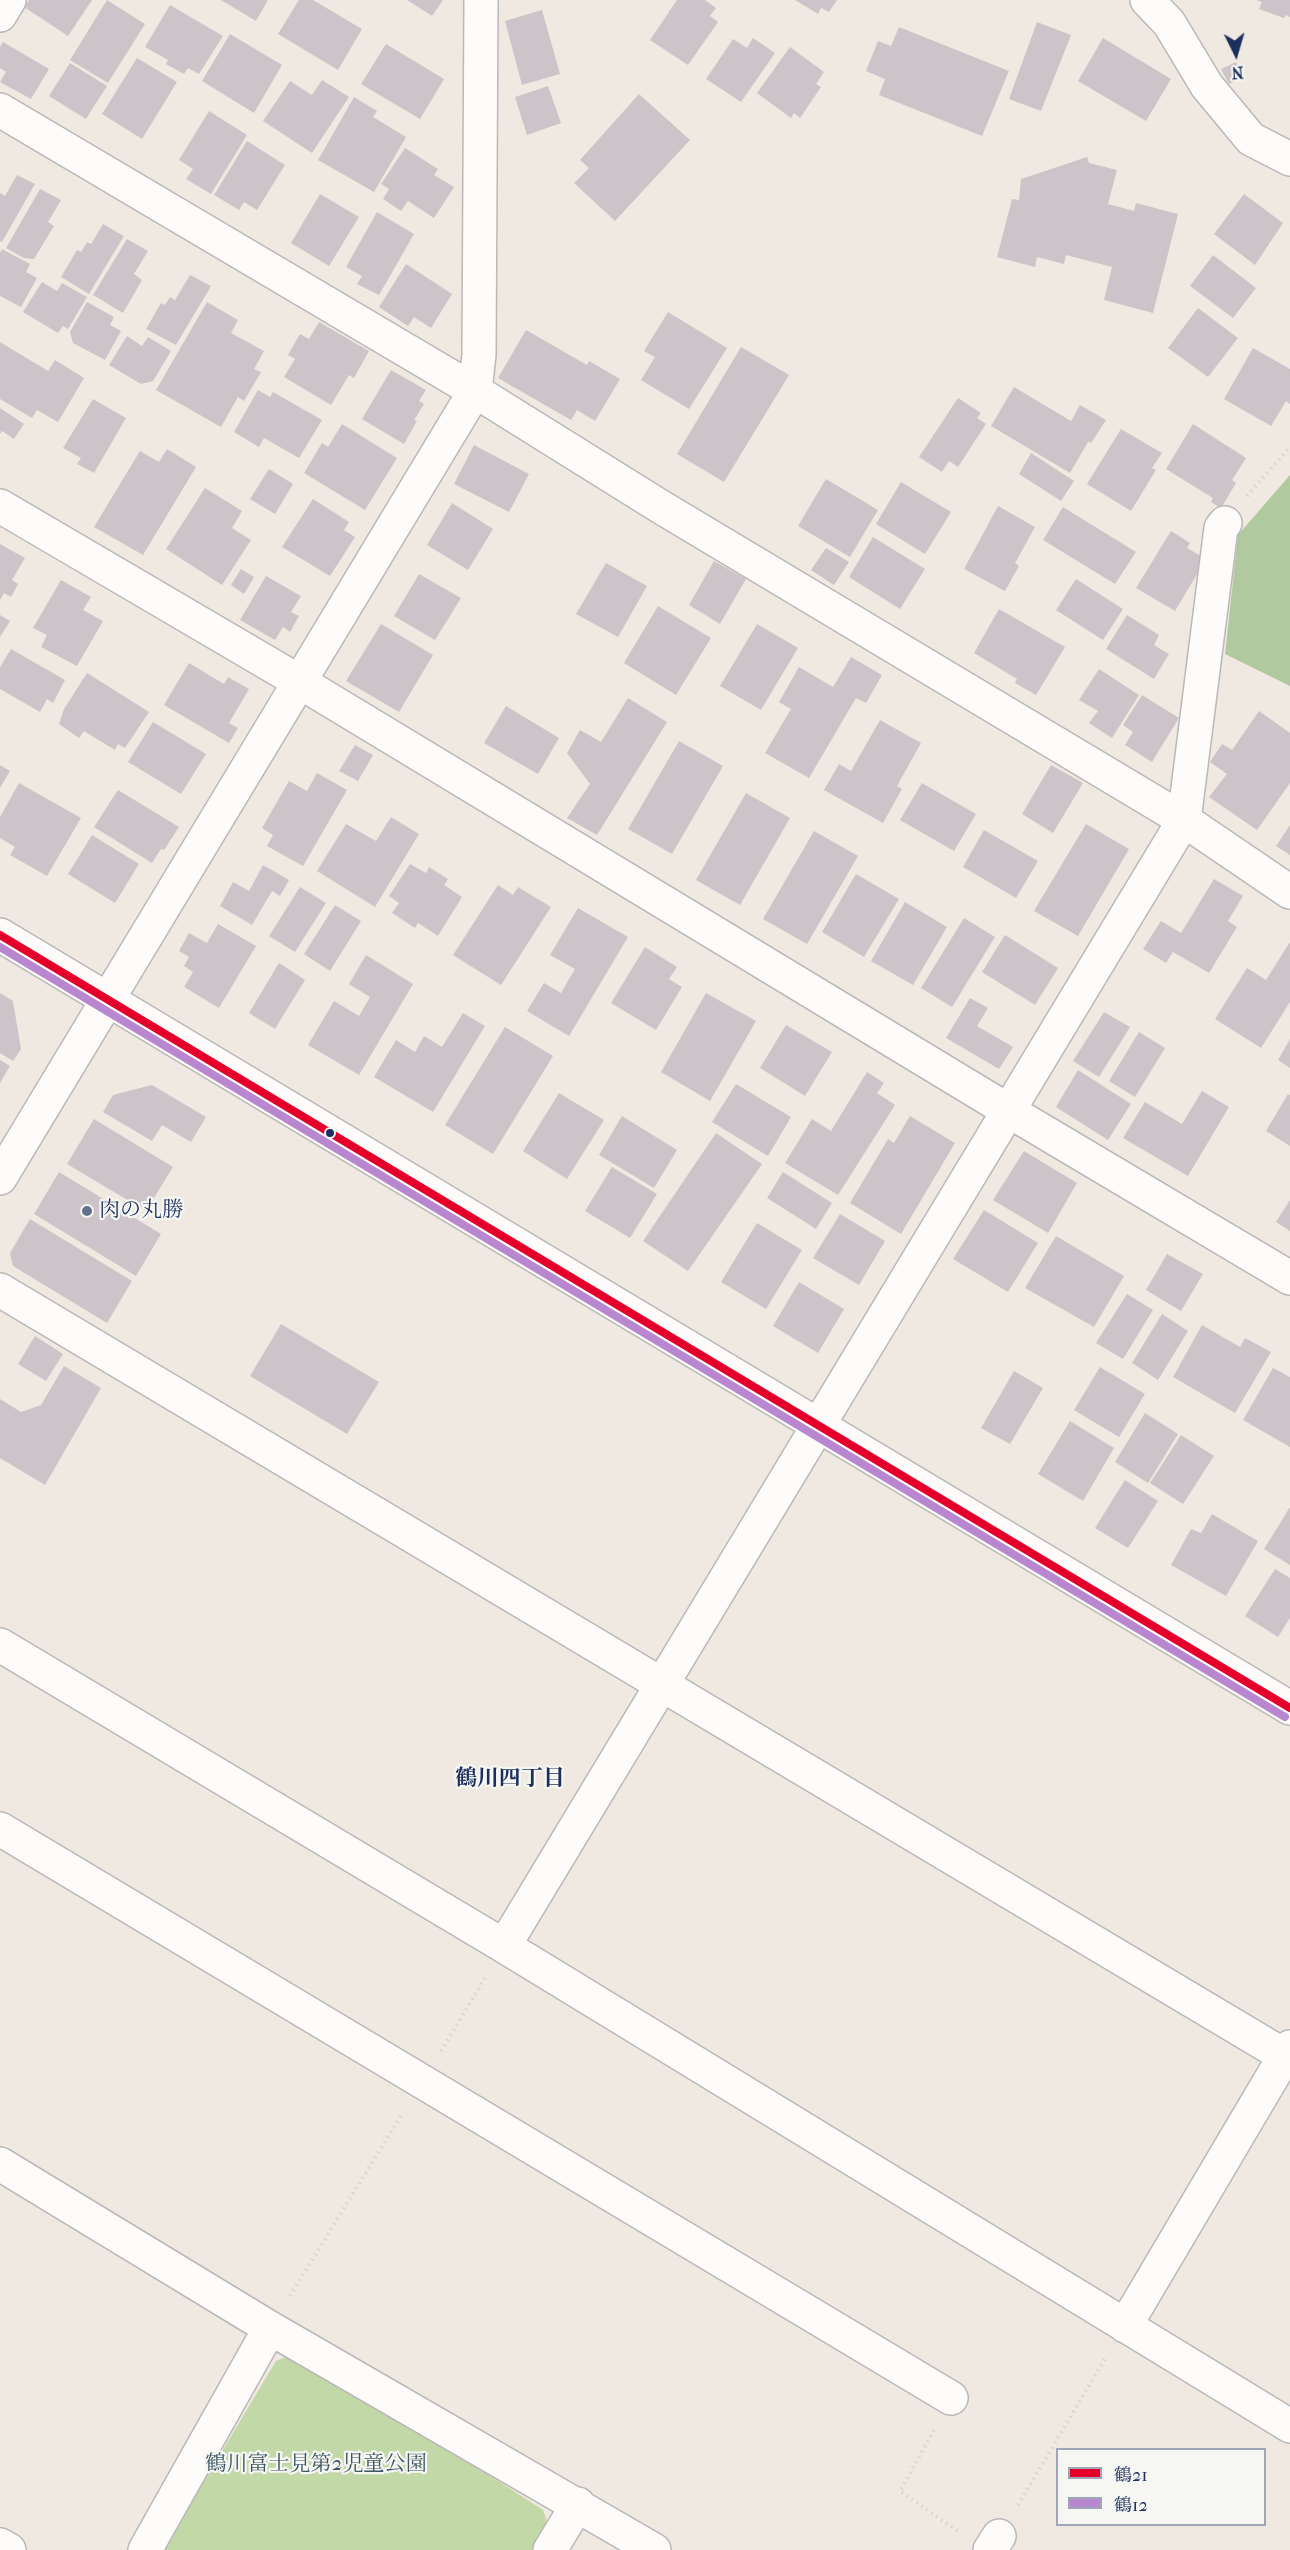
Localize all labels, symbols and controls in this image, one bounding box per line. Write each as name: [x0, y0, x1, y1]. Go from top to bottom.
north arrow: [1206, 24, 1266, 84]
text: N: [1231, 62, 1244, 82]
unlabelled marker: [324, 1127, 336, 1139]
place label: 肉の丸勝: [99, 1198, 183, 1224]
marker: 肉の丸勝: [80, 1204, 94, 1218]
district label: 鶴川四丁目: [455, 1767, 565, 1793]
legend: [1056, 2448, 1266, 2526]
park label: 鶴川富士見第2児童公園: [206, 2452, 426, 2478]
text: 鶴21: [1114, 2465, 1148, 2486]
text: 鶴12: [1114, 2495, 1148, 2516]

